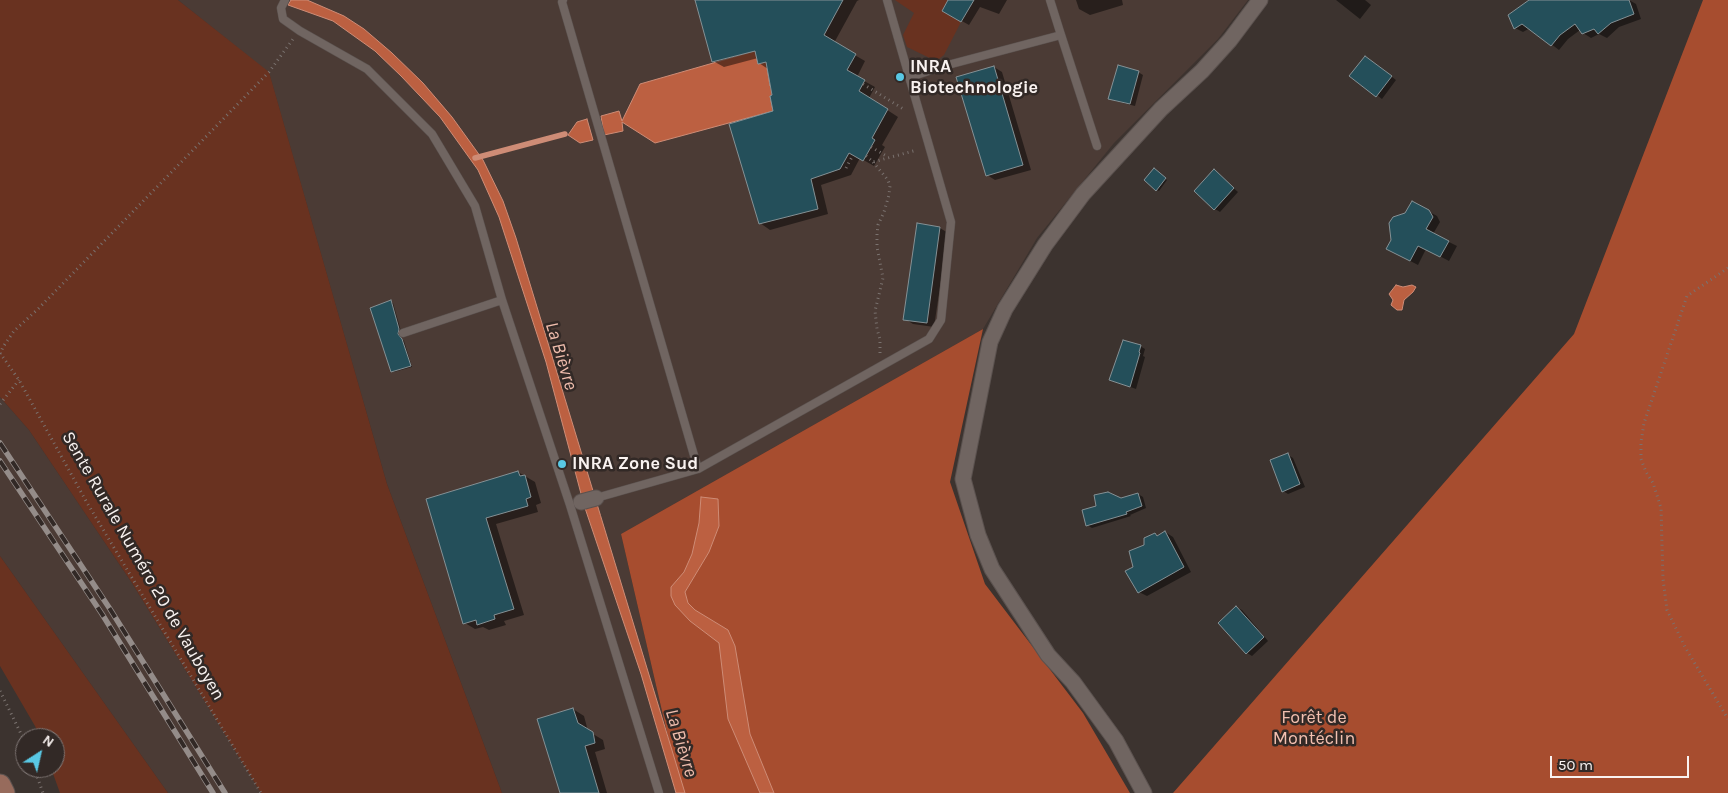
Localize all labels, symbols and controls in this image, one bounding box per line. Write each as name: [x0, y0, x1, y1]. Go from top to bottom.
place label: INRA Biotechnologie: [910, 56, 1038, 98]
marker: INRA Biotechnologie: [894, 71, 906, 83]
water label: La Bièvre: [540, 319, 582, 393]
street label: Sente Rurale Numéro 20 de Vauboyen: [57, 428, 229, 704]
place label: INRA Zone Sud: [572, 453, 698, 475]
marker: INRA Zone Sud: [556, 458, 568, 470]
water label: La Bièvre: [660, 706, 702, 780]
park label: Forêt de Montéclin: [1273, 707, 1355, 750]
north arrow: [15, 728, 65, 778]
text: N: [39, 731, 57, 751]
scale bar: [1553, 746, 1692, 778]
text: 50 m: [1558, 756, 1593, 774]

